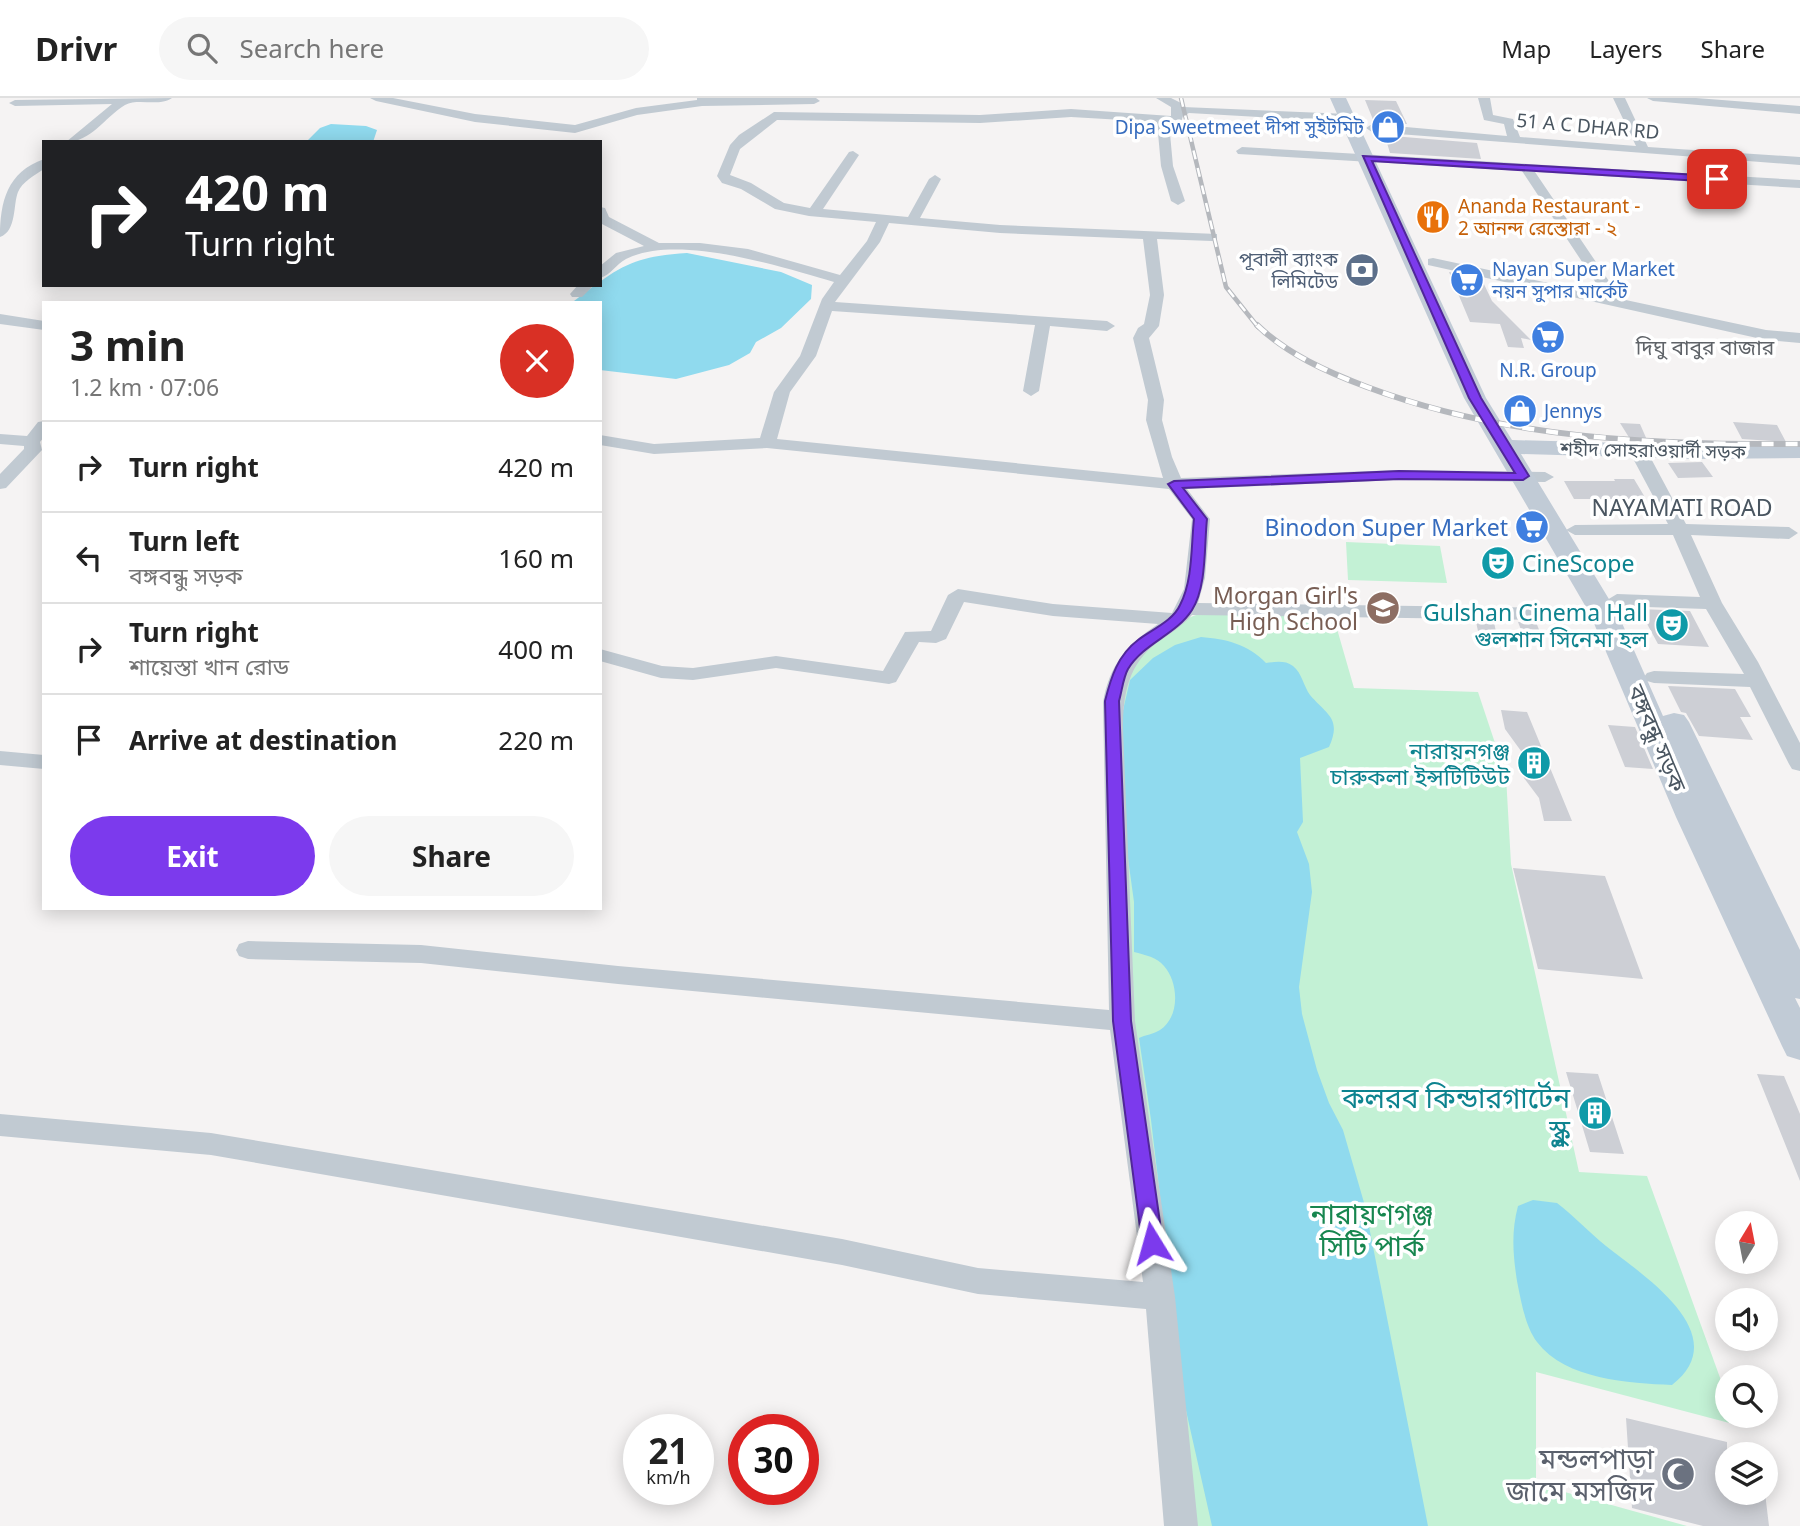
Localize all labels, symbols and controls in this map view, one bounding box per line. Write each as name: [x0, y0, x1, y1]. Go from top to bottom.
search box: [159, 17, 649, 80]
text: Drivr: [35, 26, 117, 71]
icon: search: [183, 29, 221, 67]
text: Search here: [239, 30, 384, 66]
text: Map: [1501, 32, 1551, 65]
text: Layers: [1589, 32, 1663, 65]
text: Share: [1701, 32, 1765, 65]
street label: 51 A C DHAR RD: [1516, 107, 1660, 145]
shop icon: Dipa Sweetmeet দীপা সুইটমিট: [1369, 108, 1407, 146]
place label: Dipa Sweetmeet দীপা সুইটমিট: [1115, 114, 1365, 140]
pin: [1687, 149, 1747, 209]
text: 420 m: [185, 159, 330, 225]
icon: arrive: [1698, 160, 1736, 198]
icon: right: [70, 168, 161, 259]
place label: Ananda Restaurant - 2 আনন্দ রেস্তোরা - ২: [1458, 193, 1640, 241]
restaurant icon: Ananda Restaurant - 2 আনন্দ রেস্তোরা - ২: [1414, 198, 1452, 236]
text: Turn right: [185, 222, 335, 265]
place label: পূবালী ব্যাংক লিমিটেড: [1239, 246, 1339, 294]
bank icon: পূবালী ব্যাংক লিমিটেড: [1343, 251, 1381, 289]
place label: Nayan Super Market নয়ন সুপার মার্কেট: [1491, 256, 1675, 304]
supermarket icon: Nayan Super Market নয়ন সুপার মার্কেট: [1448, 261, 1486, 299]
text: 3 min: [70, 316, 186, 373]
supermarket icon: N.R. Group: [1529, 318, 1567, 356]
button: close: [500, 324, 574, 398]
district label: দিঘু বাবুর বাজার: [1635, 333, 1775, 361]
place label: N.R. Group: [1499, 357, 1597, 383]
text: 1.2 km · 07:06: [70, 371, 219, 403]
shop icon: Jennys: [1501, 392, 1539, 430]
place label: Jennys: [1542, 398, 1602, 424]
street label: শহীদ সোহরাওয়ার্দী সড়ক: [1559, 435, 1747, 465]
icon: right: [70, 448, 108, 486]
text: Turn right: [129, 449, 259, 485]
text: 420 m: [498, 449, 574, 485]
street label: NAYAMATI ROAD: [1592, 491, 1772, 523]
supermarket icon: Binodon Super Market: [1513, 508, 1551, 546]
place label: Binodon Super Market: [1264, 511, 1508, 543]
text: Turn left: [129, 523, 240, 559]
icon: left: [70, 539, 108, 577]
text: 160 m: [498, 540, 574, 576]
theatre icon: CineScope: [1479, 544, 1517, 582]
place label: CineScope: [1522, 547, 1634, 579]
text: বঙ্গবন্ধু সড়ক: [129, 559, 243, 591]
place label: Morgan Girl's High School: [1213, 579, 1358, 637]
school or university icon: Morgan Girl's High School: [1364, 589, 1402, 627]
place label: Gulshan Cinema Hall গুলশান সিনেমা হল: [1423, 596, 1649, 654]
theatre icon: Gulshan Cinema Hall গুলশান সিনেমা হল: [1653, 606, 1691, 644]
text: Turn right: [129, 614, 259, 650]
icon: right: [70, 630, 108, 668]
text: 400 m: [498, 631, 574, 667]
text: শায়েস্তা খান রোড: [129, 650, 289, 682]
street label: বঙ্গবন্ধু সড়ক: [1620, 678, 1695, 797]
icon: arrive: [70, 721, 108, 759]
text: Arrive at destination: [129, 722, 398, 758]
text: 220 m: [498, 722, 574, 758]
place label: নারায়নগঞ্জ চারুকলা ইন্সটিটিউট: [1329, 734, 1510, 792]
building icon: নারায়নগঞ্জ চারুকলা ইন্সটিটিউট: [1515, 744, 1553, 782]
button: Exit: [70, 816, 315, 896]
button: Share: [329, 816, 574, 896]
place label: কলরব কিন্ডারগার্টেন স্কুল: [1341, 1078, 1571, 1148]
building icon: কলরব কিন্ডারগার্টেন স্কুল: [1576, 1094, 1614, 1132]
park label: নারায়ণগঞ্জ সিটি পার্ক: [1310, 1194, 1433, 1264]
position arrow: [1115, 1206, 1189, 1280]
north arrow: [1715, 1211, 1778, 1274]
map controls: [1715, 1211, 1778, 1505]
button: sound: [1715, 1288, 1778, 1351]
button: search: [1715, 1365, 1778, 1428]
speed limit sign: 30: [728, 1414, 819, 1505]
text: 21: [648, 1427, 689, 1474]
place label: মন্ডলপাড়া জামে মসজিদ: [1505, 1439, 1655, 1509]
button: layers: [1715, 1442, 1778, 1505]
mosque icon: মন্ডলপাড়া জামে মসজিদ: [1659, 1455, 1697, 1493]
text: km/h: [646, 1465, 691, 1489]

